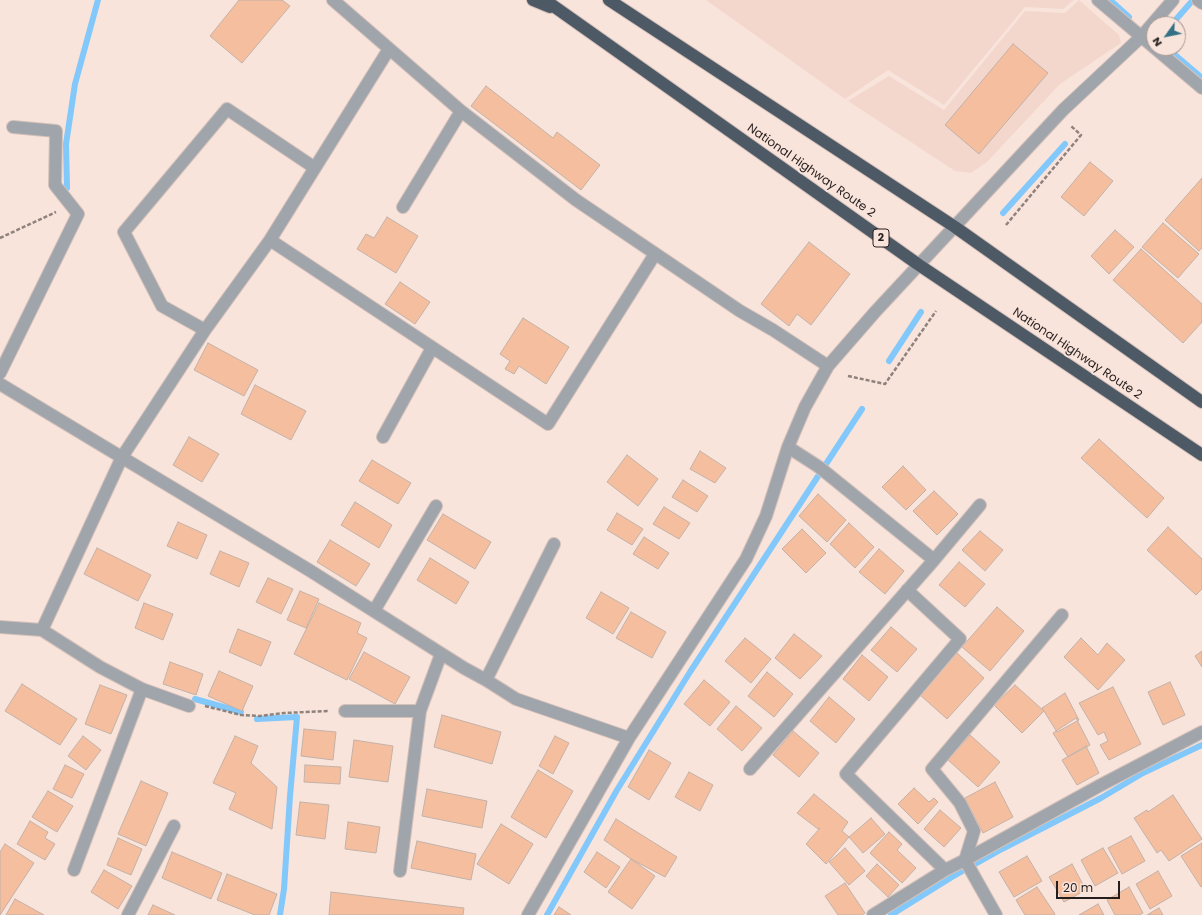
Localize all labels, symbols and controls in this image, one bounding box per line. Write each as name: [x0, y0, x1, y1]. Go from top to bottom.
north arrow: [1146, 16, 1186, 56]
text: N: [1148, 34, 1166, 50]
street label: National Highway Route 2: [744, 121, 878, 221]
road number: 2: [873, 229, 889, 247]
street label: National Highway Route 2: [1010, 305, 1144, 403]
scale bar: [1058, 873, 1122, 899]
text: 20 m: [1063, 879, 1093, 896]

